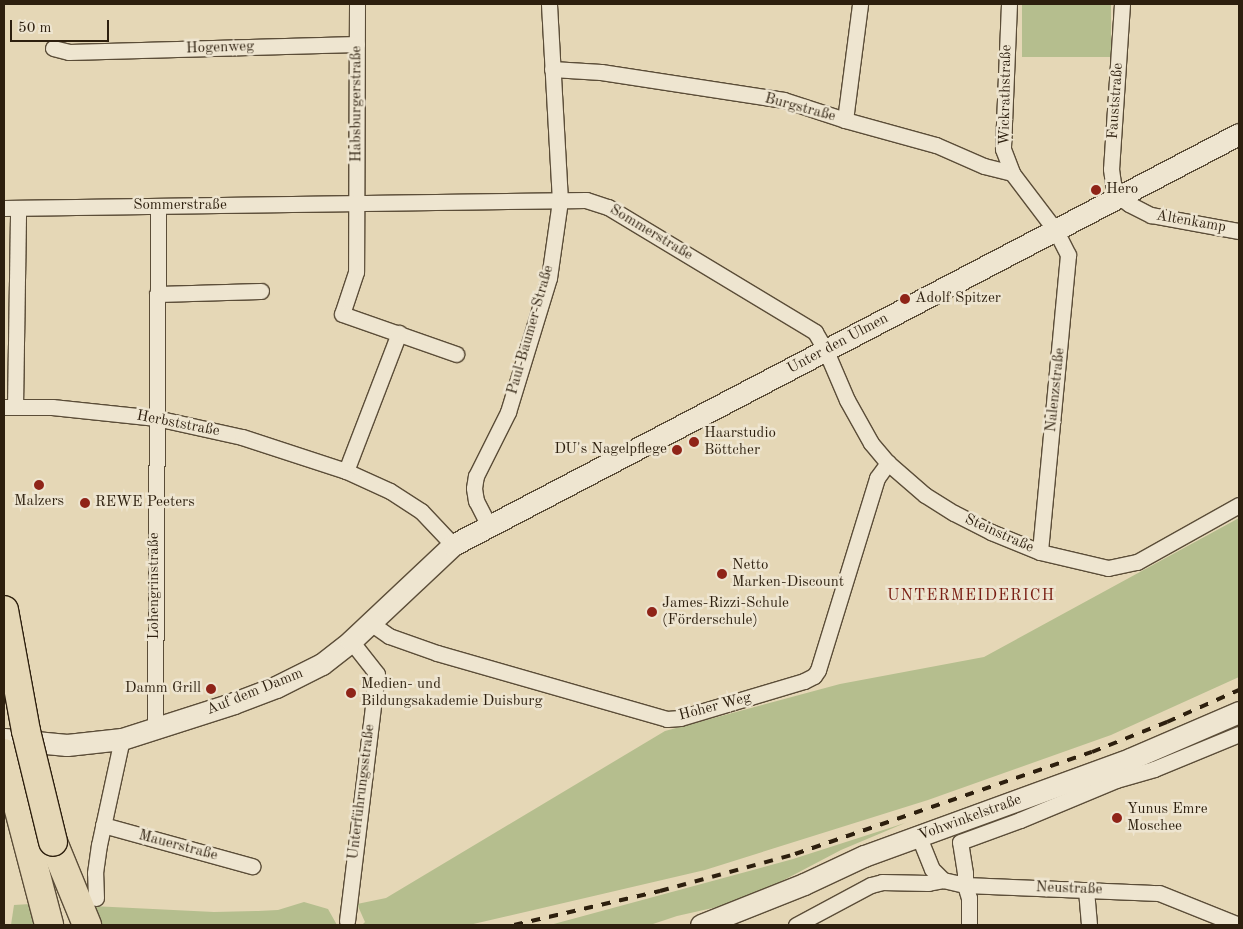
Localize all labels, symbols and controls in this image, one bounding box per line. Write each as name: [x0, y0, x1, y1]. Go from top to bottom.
scale bar: [12, 10, 111, 42]
text: 50 m: [18, 21, 52, 36]
street label: Hogenweg: [186, 38, 254, 58]
street label: Wickrathstraße: [996, 44, 1016, 146]
street label: Habsburgerstraße: [348, 46, 366, 162]
street label: Fauststraße: [1104, 62, 1128, 140]
street label: Burgstraße: [763, 90, 837, 126]
place label: Hero: [1106, 181, 1138, 199]
marker: Hero: [1090, 184, 1102, 196]
street label: Sommerstraße: [133, 197, 227, 215]
street label: Sommerstraße: [606, 201, 696, 265]
street label: Altenkamp: [1155, 207, 1227, 237]
street label: Paul-Bäumer-Straße: [504, 263, 558, 397]
place label: Adolf Spitzer: [915, 290, 1001, 308]
marker: Adolf Spitzer: [899, 293, 911, 305]
street label: Unter den Ulmen: [784, 310, 892, 378]
street label: Nalenzstraße: [1043, 347, 1069, 433]
street label: Herbststraße: [135, 407, 221, 441]
place label: Haarstudio Böttcher: [704, 424, 776, 459]
marker: Haarstudio Böttcher: [688, 436, 700, 448]
place label: DU's Nagelpflege: [554, 441, 667, 459]
marker: DU's Nagelpflege: [671, 444, 683, 456]
marker: Malzers: [33, 479, 45, 491]
place label: Malzers: [14, 493, 64, 511]
place label: REWE Peeters: [95, 494, 195, 512]
marker: REWE Peeters: [79, 497, 91, 509]
street label: Steinstraße: [962, 511, 1036, 557]
street label: Lohengrinstraße: [146, 532, 164, 640]
place label: Netto Marken-Discount: [732, 556, 844, 591]
marker: Netto Marken-Discount: [716, 568, 728, 580]
district label: UNTERMEIDERICH: [885, 586, 1057, 606]
place label: James-Rizzi-Schule (Förderschule): [662, 594, 789, 629]
marker: James-Rizzi-Schule (Förderschule): [646, 606, 658, 618]
street label: Auf dem Damm: [204, 664, 306, 720]
place label: Medien- und Bildungsakademie Duisburg: [361, 675, 543, 710]
place label: Damm Grill: [125, 680, 201, 698]
marker: Damm Grill: [205, 683, 217, 695]
marker: Medien- und Bildungsakademie Duisburg: [345, 687, 357, 699]
street label: Hoher Weg: [677, 689, 753, 725]
street label: Unterführungsstraße: [345, 723, 379, 861]
street label: Vohwinkelstraße: [916, 791, 1024, 845]
place label: Yunus Emre Moschee: [1127, 800, 1208, 835]
marker: Yunus Emre Moschee: [1111, 812, 1123, 824]
street label: Mauerstraße: [136, 827, 220, 865]
street label: Neustraße: [1035, 879, 1103, 899]

